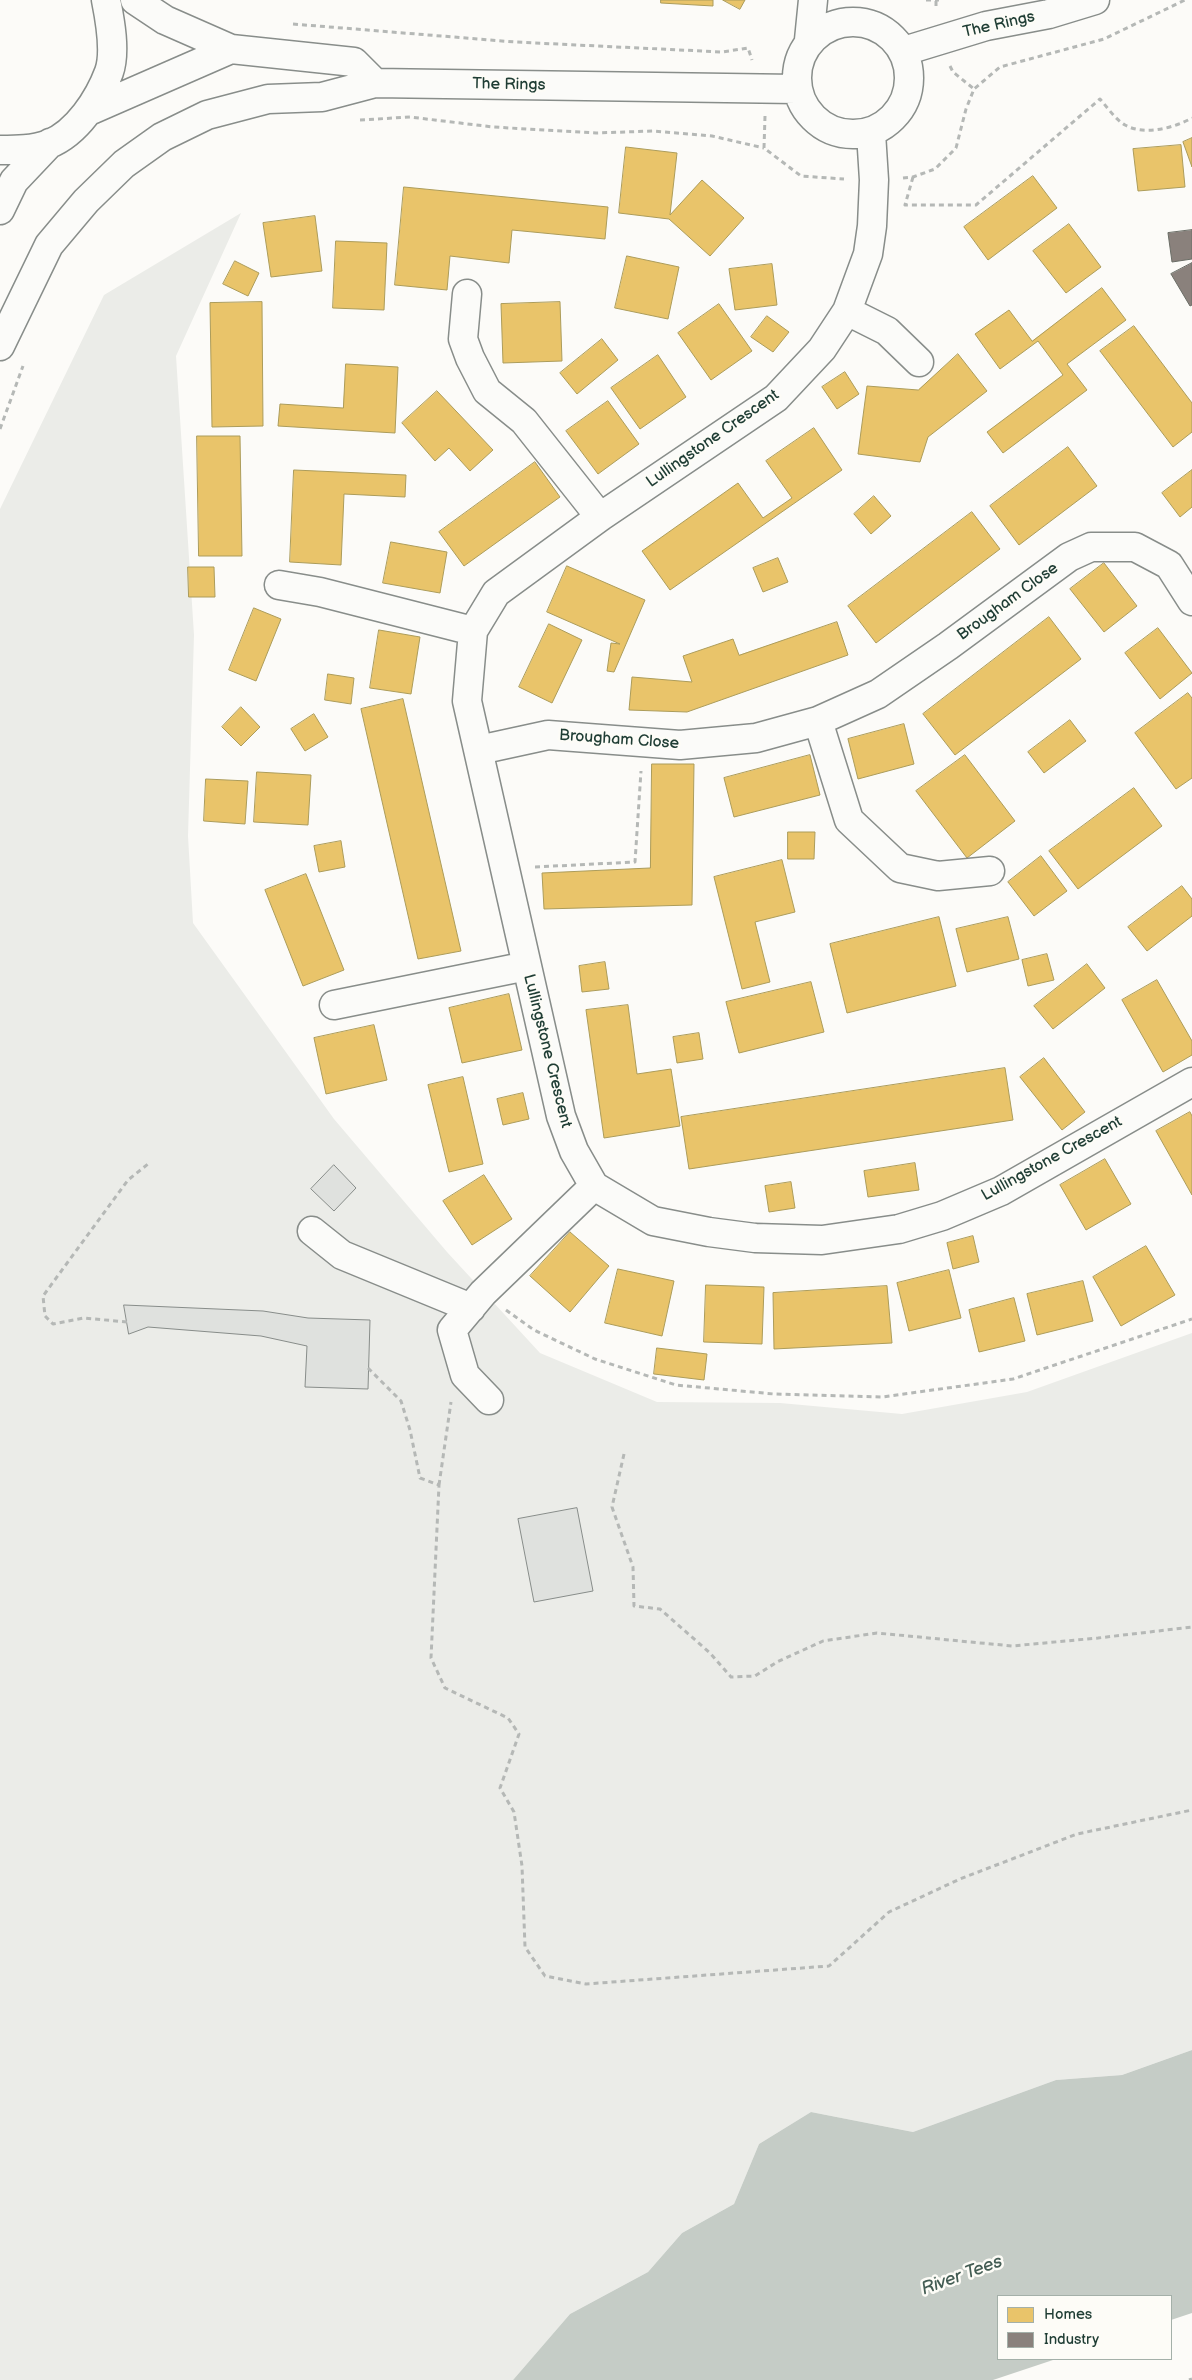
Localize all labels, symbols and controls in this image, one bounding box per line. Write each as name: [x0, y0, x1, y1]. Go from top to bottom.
street label: The Rings: [961, 7, 1037, 43]
street label: The Rings: [472, 75, 546, 95]
street label: Lullingstone Crescent: [643, 386, 783, 492]
street label: Brougham Close: [954, 559, 1062, 645]
street label: Brougham Close: [558, 726, 680, 754]
street label: Lullingstone Crescent: [519, 972, 575, 1130]
street label: Lullingstone Crescent: [978, 1112, 1126, 1206]
water label: River Tees: [918, 2251, 1006, 2301]
legend: [997, 2295, 1172, 2360]
text: Homes: [1044, 2305, 1092, 2324]
text: Industry: [1044, 2330, 1099, 2349]

